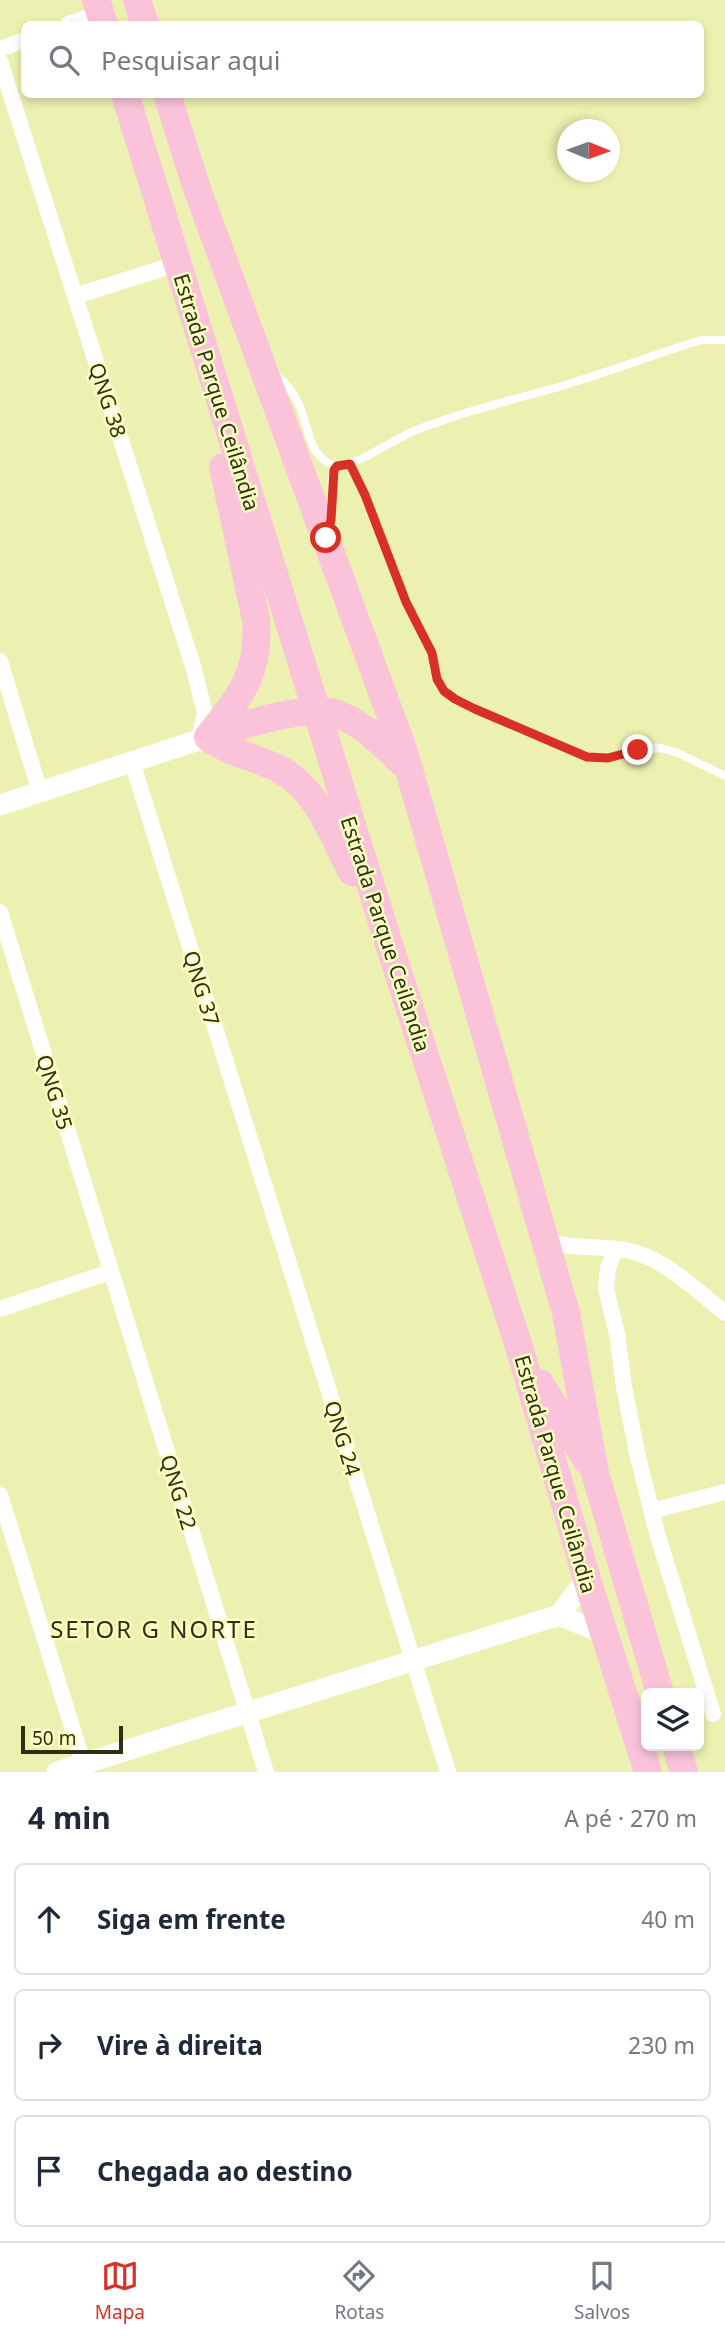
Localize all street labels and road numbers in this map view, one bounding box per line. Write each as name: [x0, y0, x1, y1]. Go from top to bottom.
street label: Estrada Parque Ceilândia: [168, 270, 266, 514]
street label: QNG 38: [83, 359, 133, 441]
street label: Estrada Parque Ceilândia: [335, 813, 437, 1055]
street label: QNG 37: [177, 947, 227, 1029]
street label: QNG 35: [30, 1051, 80, 1133]
street label: Estrada Parque Ceilândia: [509, 1352, 603, 1596]
street label: QNG 24: [318, 1397, 368, 1479]
street label: QNG 22: [154, 1451, 204, 1533]

